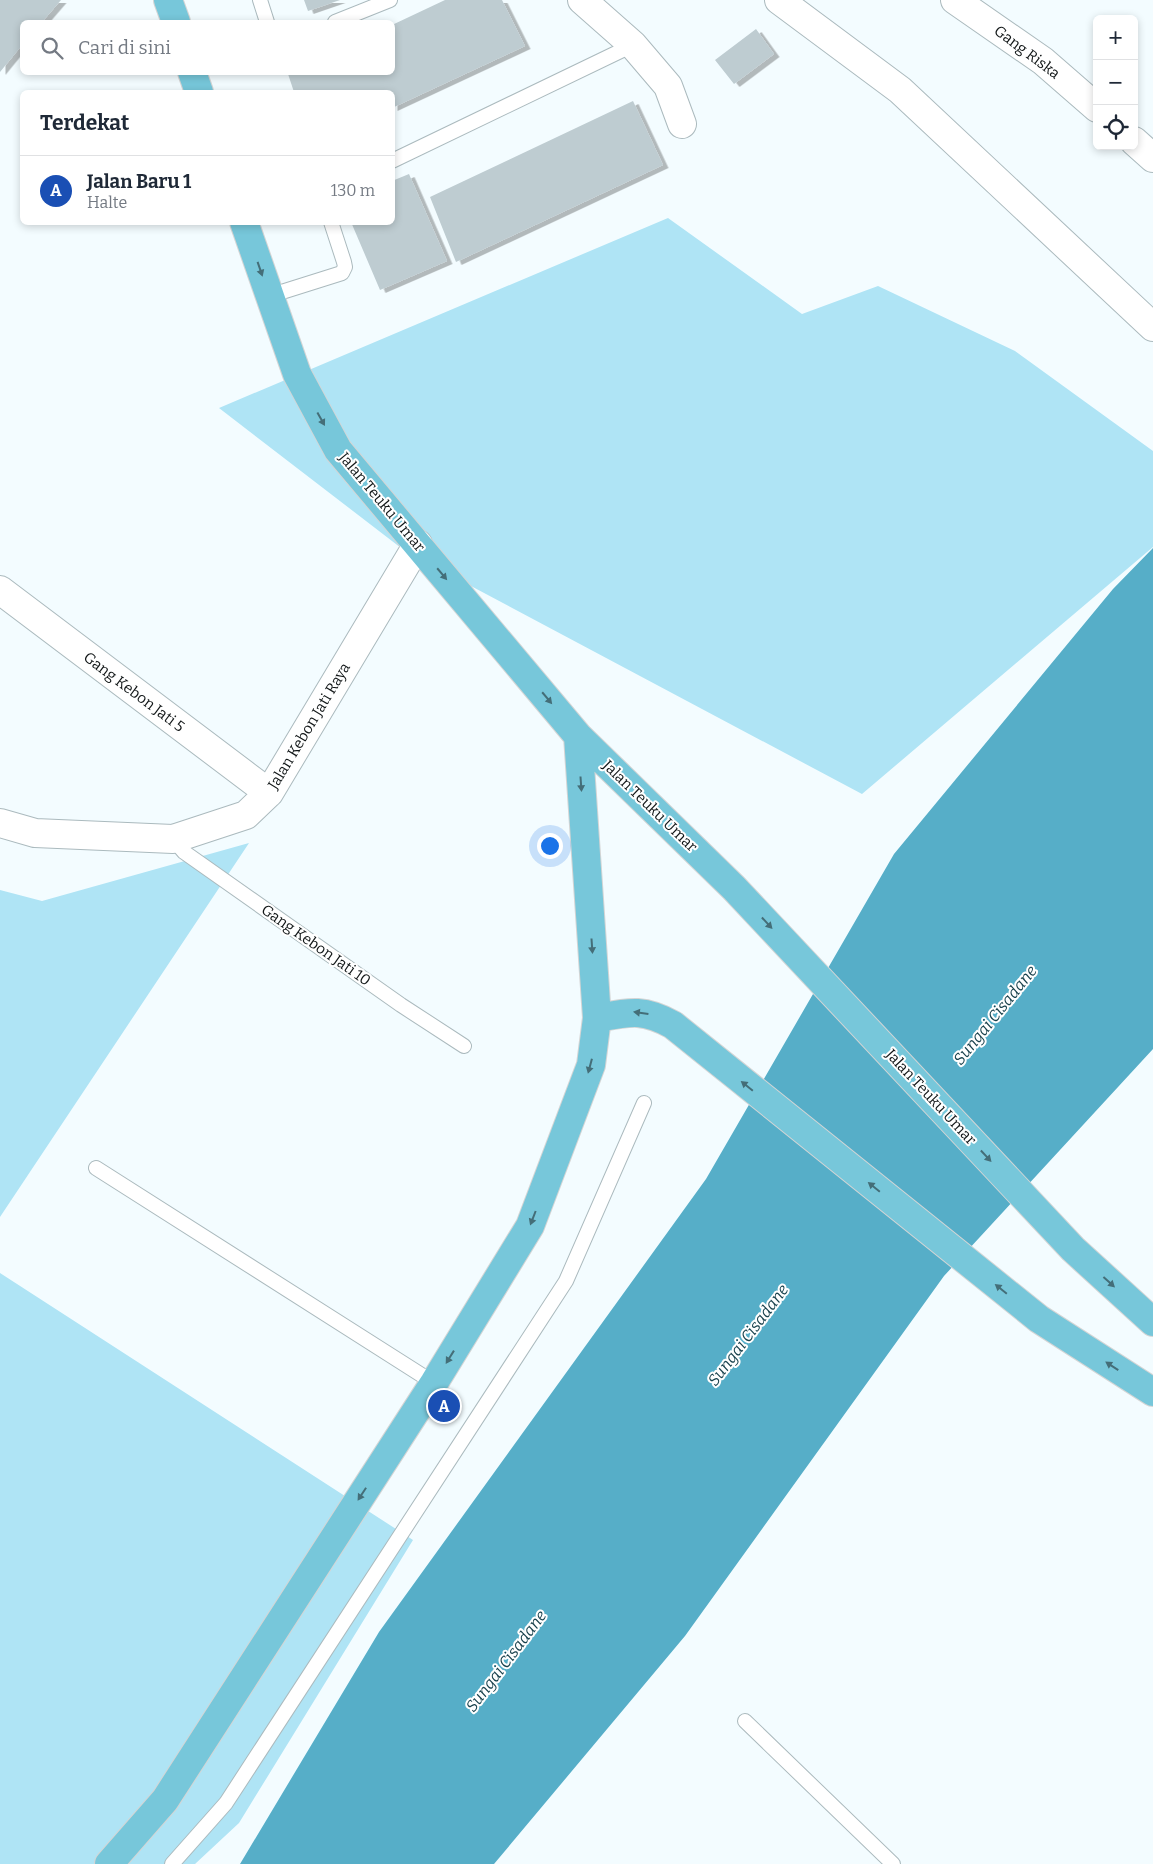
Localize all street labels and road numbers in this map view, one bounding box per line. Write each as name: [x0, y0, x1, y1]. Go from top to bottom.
street label: Gang Riska: [991, 21, 1063, 83]
street label: Jalan Teuku Umar: [335, 448, 429, 556]
street label: Gang Kebon Jati 5: [80, 648, 188, 736]
street label: Jalan Kebon Jati Raya: [264, 659, 354, 793]
street label: Jalan Teuku Umar: [598, 756, 701, 856]
street label: Gang Kebon Jati 10: [258, 901, 374, 989]
street label: Jalan Teuku Umar: [881, 1045, 980, 1149]

